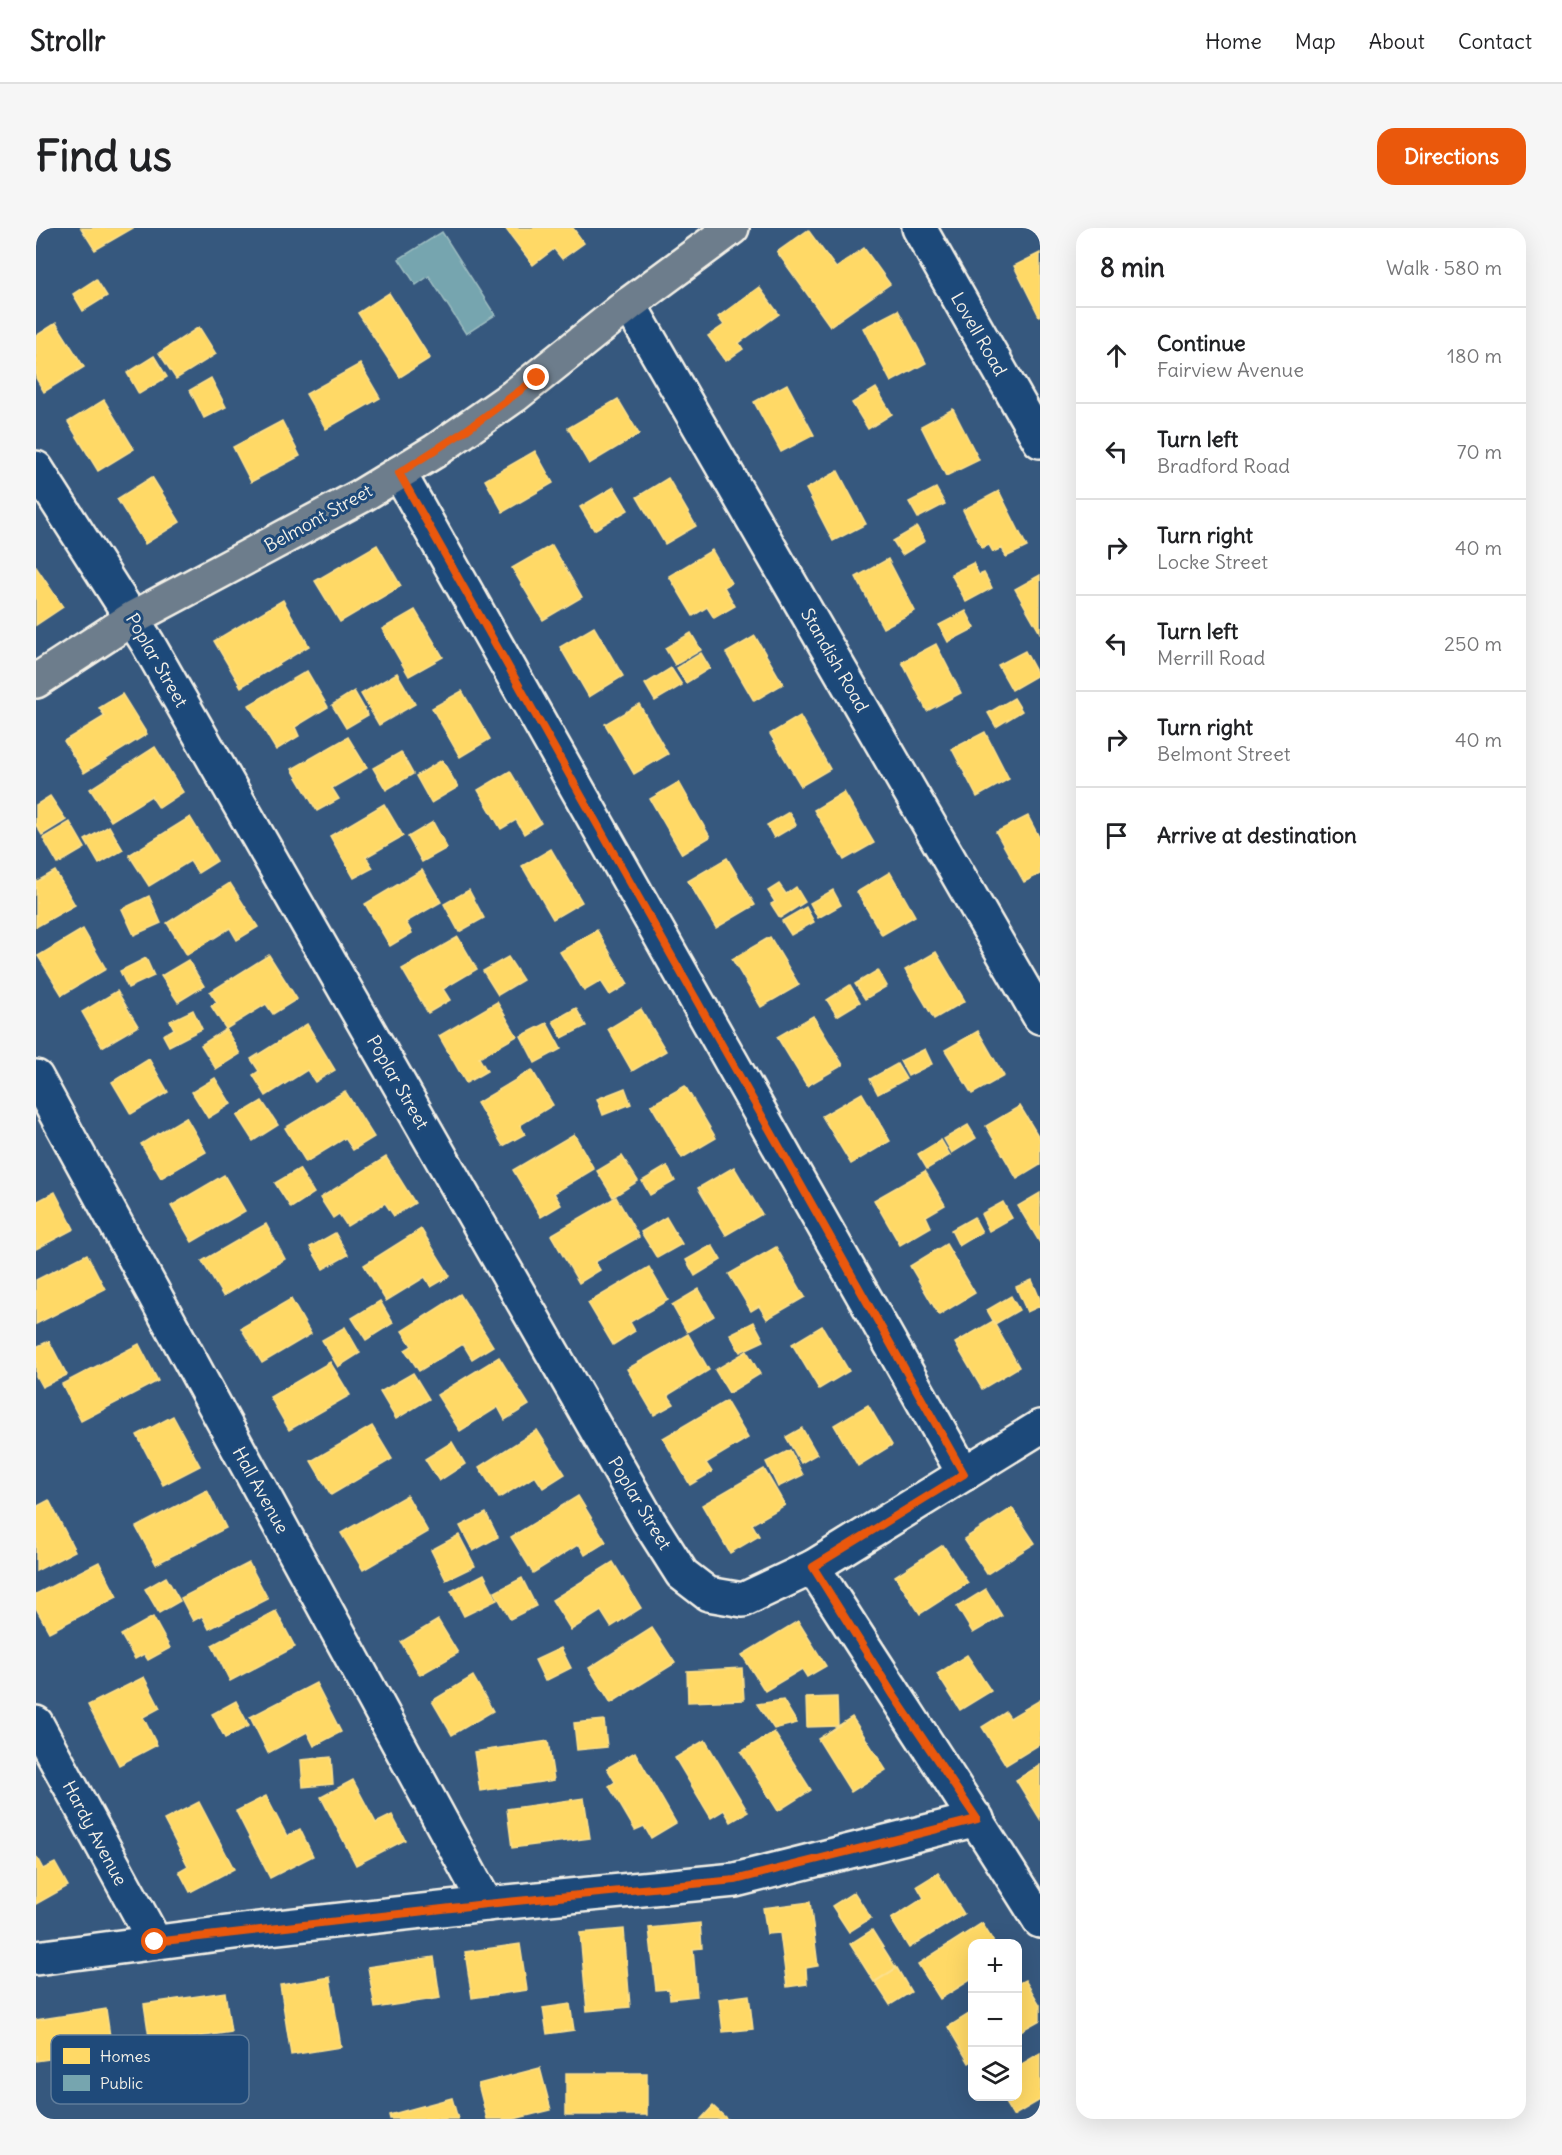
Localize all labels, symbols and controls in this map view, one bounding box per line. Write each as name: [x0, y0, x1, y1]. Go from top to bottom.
text: Strollr: [30, 23, 105, 59]
text: Home: [1205, 28, 1262, 55]
text: Map: [1295, 28, 1336, 55]
text: About: [1369, 28, 1425, 55]
text: Contact: [1458, 28, 1532, 55]
button: Directions: [1377, 128, 1526, 185]
text: Find us: [36, 130, 172, 182]
text: 8 min: [1100, 251, 1165, 284]
text: Walk · 580 m: [1386, 255, 1502, 280]
street label: Lovell Road: [946, 288, 1012, 380]
text: Continue: [1157, 329, 1246, 357]
icon: ahead: [1100, 339, 1133, 372]
text: 180 m: [1447, 343, 1502, 368]
text: Fairview Avenue: [1157, 357, 1304, 382]
route end: [523, 364, 549, 390]
text: Turn left: [1157, 425, 1238, 453]
icon: left: [1100, 435, 1133, 468]
text: 70 m: [1457, 439, 1502, 464]
text: Bradford Road: [1157, 453, 1290, 478]
street label: Belmont Street: [260, 479, 376, 557]
text: Turn right: [1157, 521, 1253, 549]
icon: right: [1100, 531, 1133, 564]
text: 40 m: [1455, 535, 1502, 560]
text: Locke Street: [1157, 549, 1268, 574]
street label: Standish Road: [796, 604, 874, 716]
street label: Poplar Street: [121, 609, 193, 711]
text: Turn left: [1157, 617, 1238, 645]
icon: left: [1100, 627, 1133, 660]
text: 250 m: [1444, 631, 1502, 656]
text: Merrill Road: [1157, 645, 1265, 670]
text: Turn right: [1157, 713, 1253, 741]
icon: right: [1100, 723, 1133, 756]
text: 40 m: [1455, 727, 1502, 752]
text: Belmont Street: [1157, 741, 1290, 766]
icon: arrive: [1100, 819, 1133, 852]
text: Arrive at destination: [1157, 821, 1357, 849]
street label: Poplar Street: [362, 1031, 434, 1133]
street label: Hall Avenue: [228, 1442, 294, 1538]
street label: Poplar Street: [603, 1452, 677, 1554]
street label: Hardy Avenue: [58, 1776, 132, 1890]
route start: [141, 1928, 167, 1954]
map controls: [968, 1939, 1022, 2101]
button: +: [968, 1939, 1022, 1993]
button: −: [968, 1993, 1022, 2047]
legend: [51, 2035, 249, 2104]
text: Homes: [100, 2046, 150, 2066]
button: layers: [968, 2047, 1022, 2101]
text: Public: [100, 2073, 143, 2093]

